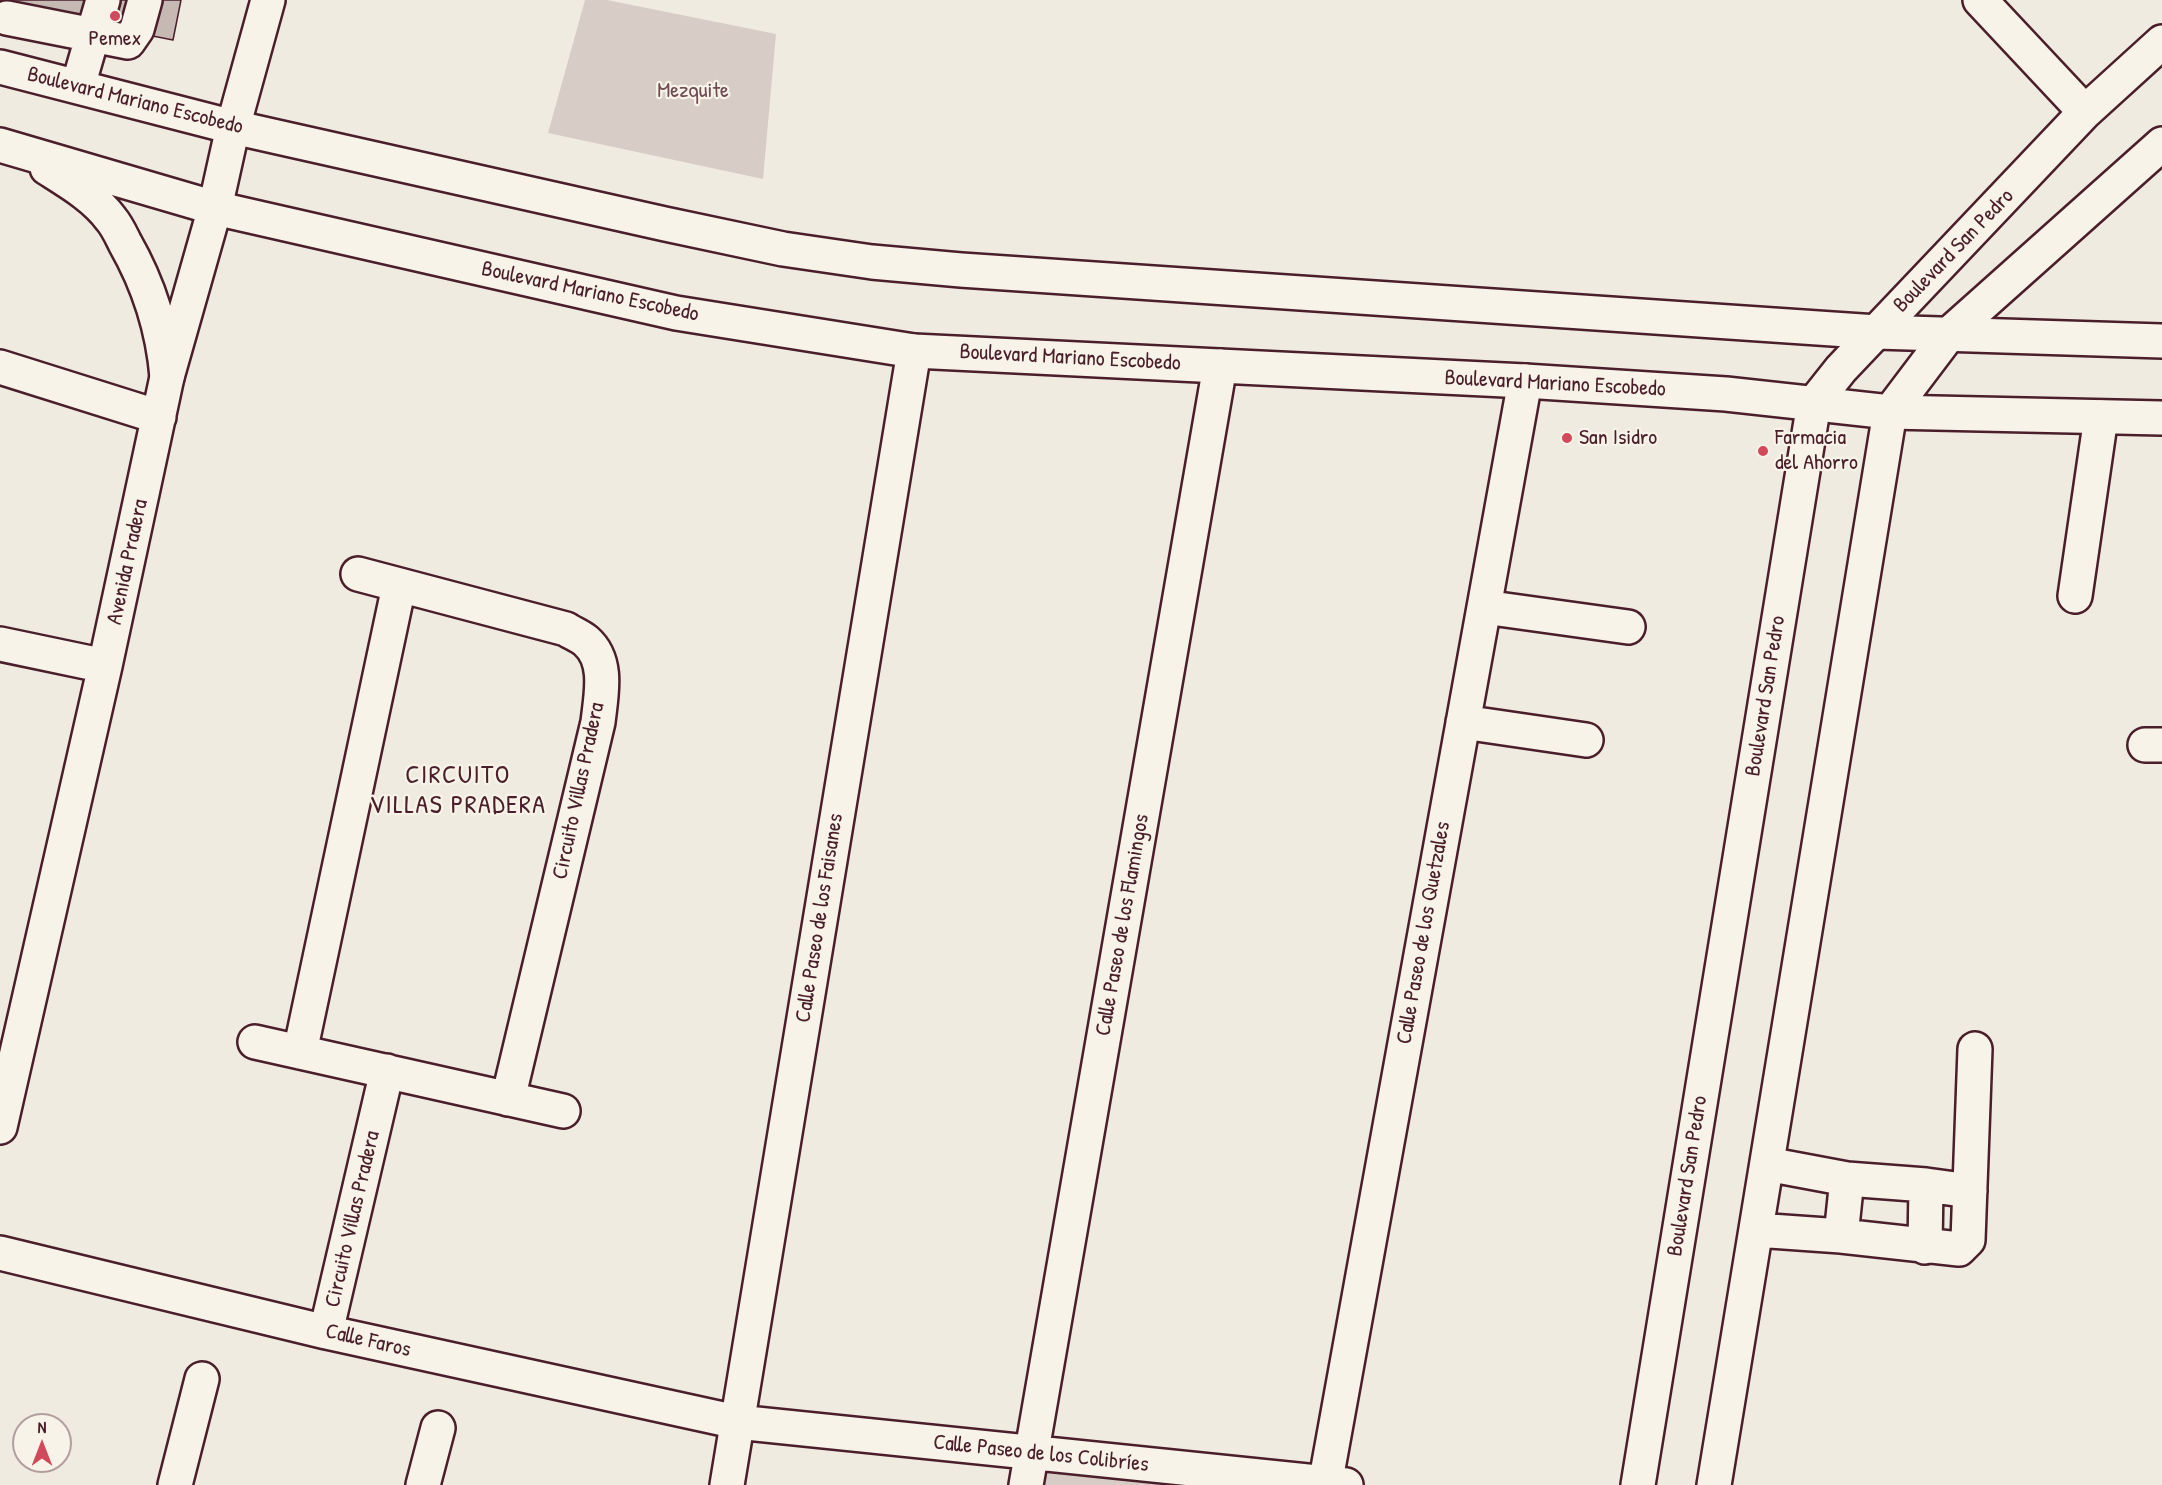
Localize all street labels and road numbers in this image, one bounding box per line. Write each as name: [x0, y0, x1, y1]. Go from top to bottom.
street label: Boulevard Mariano Escobedo: [24, 61, 246, 141]
street label: Boulevard San Pedro: [1888, 184, 2020, 318]
street label: Boulevard Mariano Escobedo: [479, 256, 701, 328]
street label: Boulevard Mariano Escobedo: [959, 339, 1181, 377]
street label: Boulevard Mariano Escobedo: [1444, 365, 1666, 403]
street label: Avenida Pradera: [102, 497, 154, 627]
street label: Boulevard San Pedro: [1740, 614, 1792, 778]
street label: Circuito Villas Pradera: [547, 700, 611, 882]
street label: Calle Paseo de los Faisanes: [790, 812, 850, 1024]
street label: Calle Paseo de los Flamingos: [1090, 812, 1156, 1038]
street label: Calle Paseo de los Quetzales: [1391, 820, 1457, 1046]
street label: Boulevard San Pedro: [1662, 1094, 1714, 1258]
street label: Circuito Villas Pradera: [320, 1128, 386, 1310]
street label: Calle Faros: [323, 1318, 413, 1364]
street label: Calle Paseo de los Colibríes: [932, 1430, 1150, 1478]

